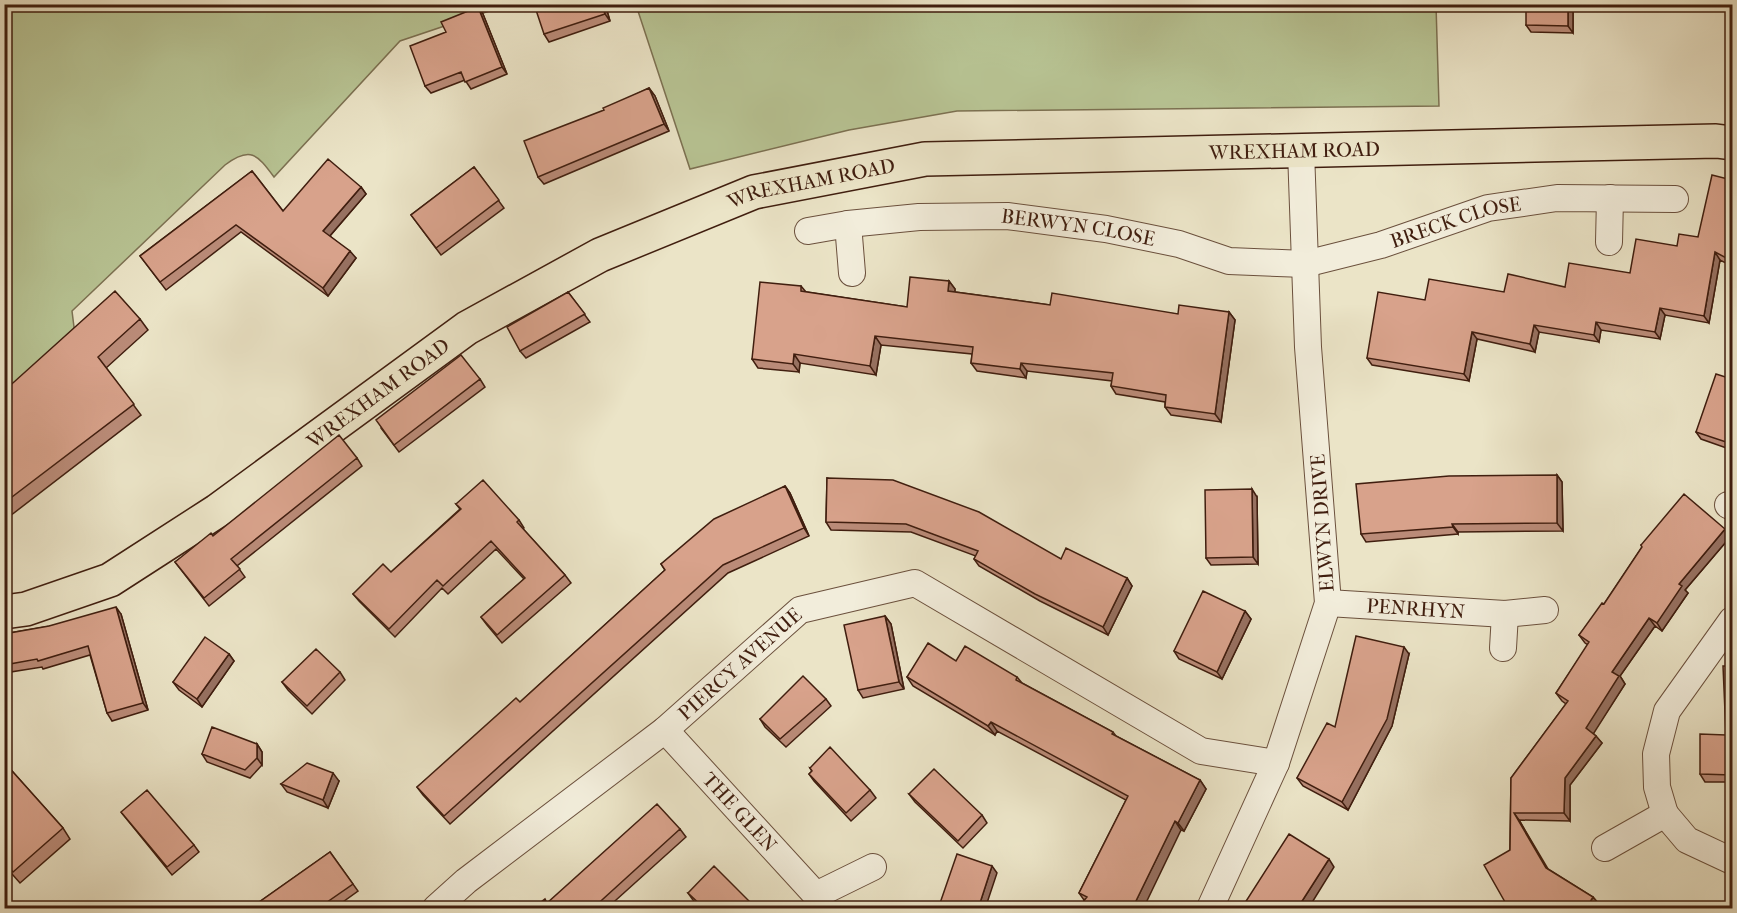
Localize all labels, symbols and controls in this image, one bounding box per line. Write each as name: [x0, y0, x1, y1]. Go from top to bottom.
street label: WREXHAM ROAD: [1208, 138, 1380, 165]
street label: WREXHAM ROAD: [723, 154, 897, 214]
street label: BRECK CLOSE: [1387, 192, 1523, 253]
street label: BERWYN CLOSE: [1000, 204, 1157, 251]
street label: WREXHAM ROAD: [302, 334, 454, 454]
street label: ELWYN DRIVE: [1306, 453, 1339, 593]
street label: PENRHYN: [1366, 594, 1466, 624]
street label: PIERCY AVENUE: [674, 603, 806, 725]
street label: THE GLEN: [698, 768, 782, 857]

